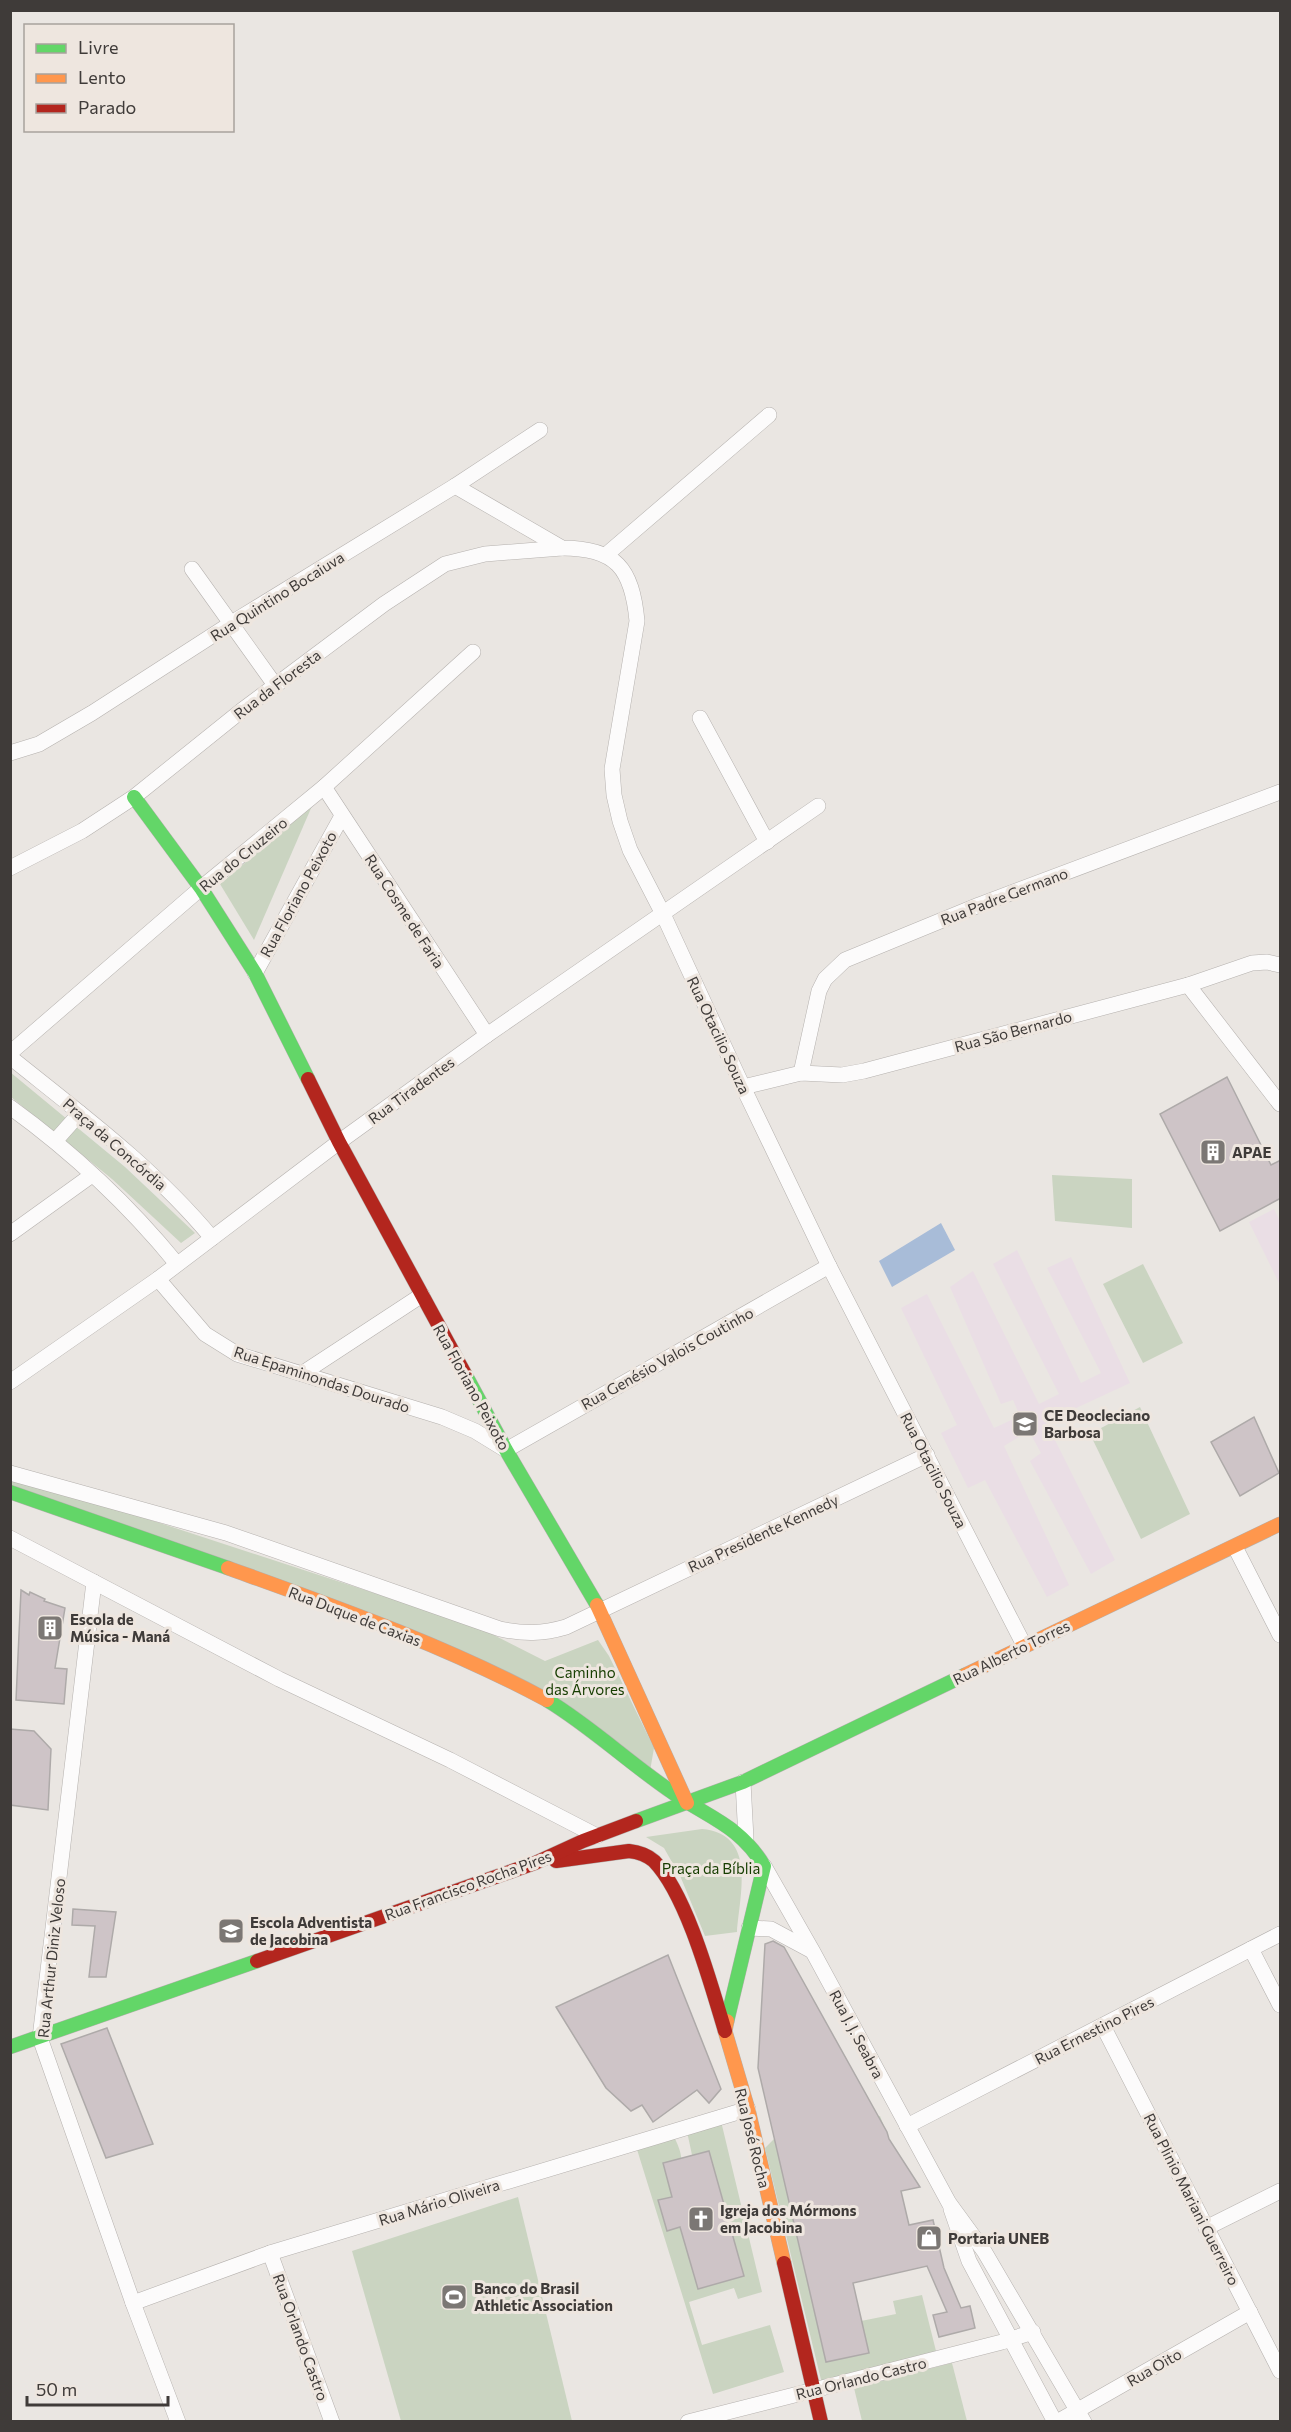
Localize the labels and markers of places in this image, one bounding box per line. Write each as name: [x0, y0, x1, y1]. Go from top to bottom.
building icon: APAE: [1198, 1137, 1228, 1167]
place label: APAE: [1232, 1143, 1271, 1161]
place label: CE Deocleciano Barbosa: [1044, 1406, 1150, 1441]
school or university icon: CE Deocleciano Barbosa: [1010, 1409, 1040, 1439]
place label: Escola de Música - Maná: [70, 1610, 170, 1645]
building icon: Escola de Música - Maná: [35, 1613, 65, 1643]
place label: Escola Adventista de Jacobina: [250, 1913, 372, 1948]
school or university icon: Escola Adventista de Jacobina: [216, 1916, 246, 1946]
place label: Igreja dos Mórmons em Jacobina: [720, 2201, 856, 2236]
church icon: Igreja dos Mórmons em Jacobina: [686, 2204, 716, 2234]
shop icon: Portaria UNEB: [914, 2223, 944, 2253]
place label: Portaria UNEB: [948, 2229, 1049, 2247]
place label: Banco do Brasil Athletic Association: [474, 2279, 613, 2314]
sports icon: Banco do Brasil Athletic Association: [439, 2282, 469, 2312]

